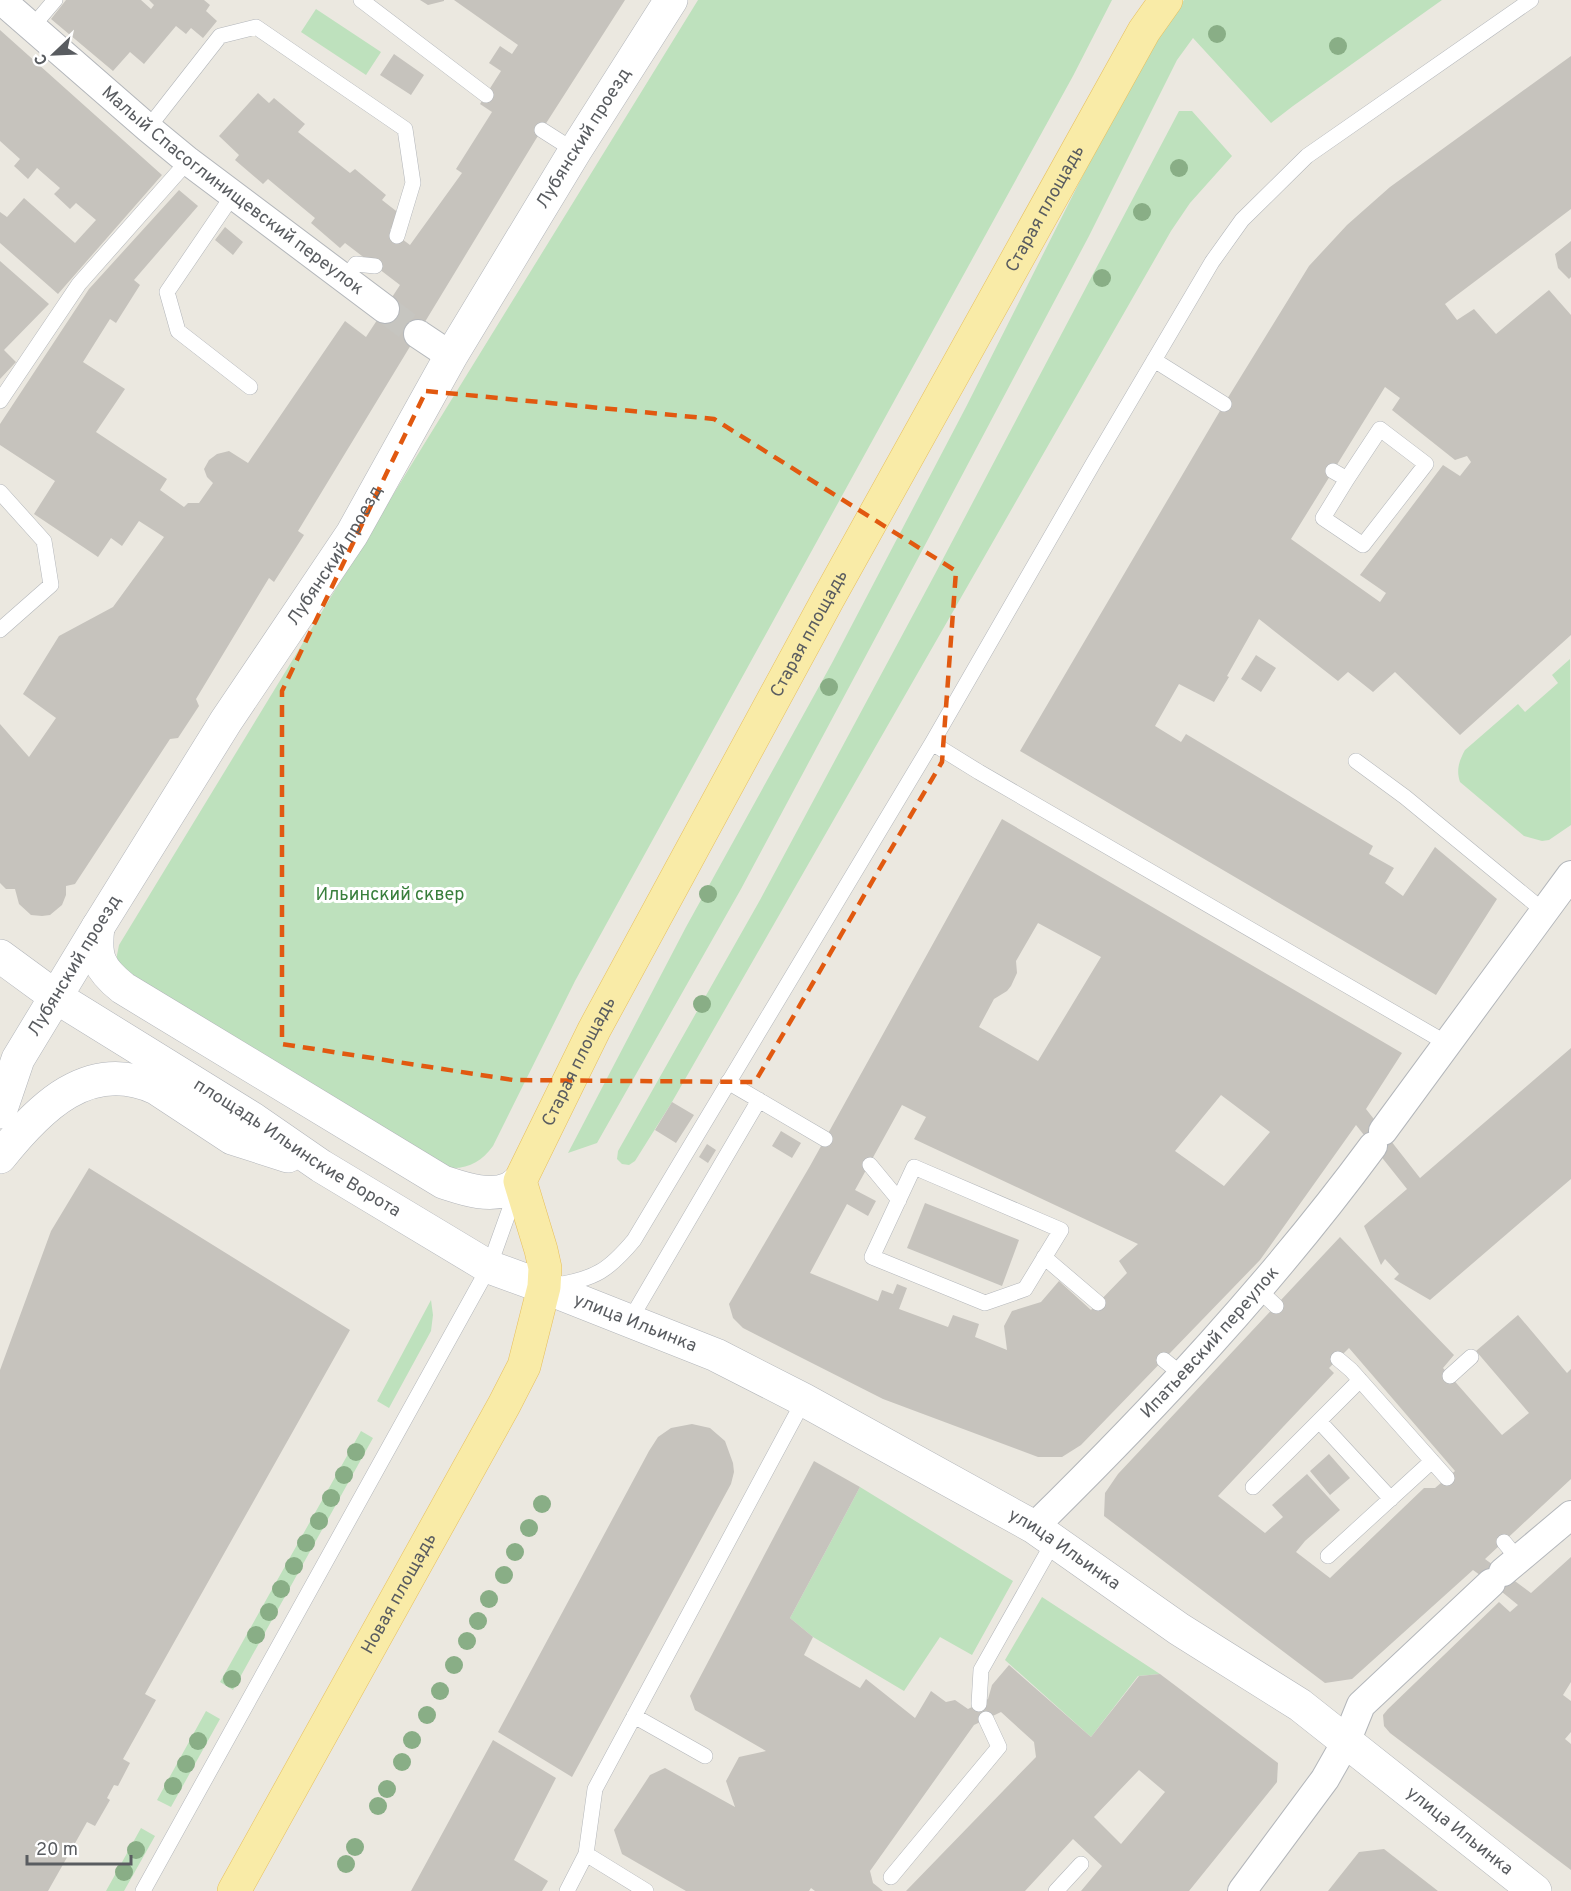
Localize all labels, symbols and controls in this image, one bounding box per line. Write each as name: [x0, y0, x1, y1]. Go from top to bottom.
north arrow: [24, 24, 84, 84]
text: С: [31, 50, 53, 68]
street label: Лубянский проезд: [531, 64, 636, 213]
street label: Малый Спасоглинищевский переулок: [96, 81, 368, 300]
street label: Старая площадь: [1001, 141, 1090, 276]
street label: Лубянский проезд: [282, 482, 388, 630]
street label: Старая площадь: [765, 566, 853, 702]
park label: Ильинский сквер: [316, 884, 464, 907]
street label: Лубянский проезд: [23, 891, 127, 1041]
street label: Старая площадь: [537, 993, 621, 1130]
street label: площадь Ильинские Ворота: [189, 1073, 405, 1223]
street label: Ипатьевский переулок: [1136, 1262, 1284, 1423]
street label: улица Ильинка: [570, 1288, 700, 1358]
street label: улица Ильинка: [1004, 1504, 1125, 1596]
street label: Новая площадь: [356, 1529, 442, 1658]
street label: улица Ильинка: [1401, 1782, 1518, 1881]
scale bar: [27, 1828, 130, 1866]
text: 20 m: [36, 1839, 78, 1862]

